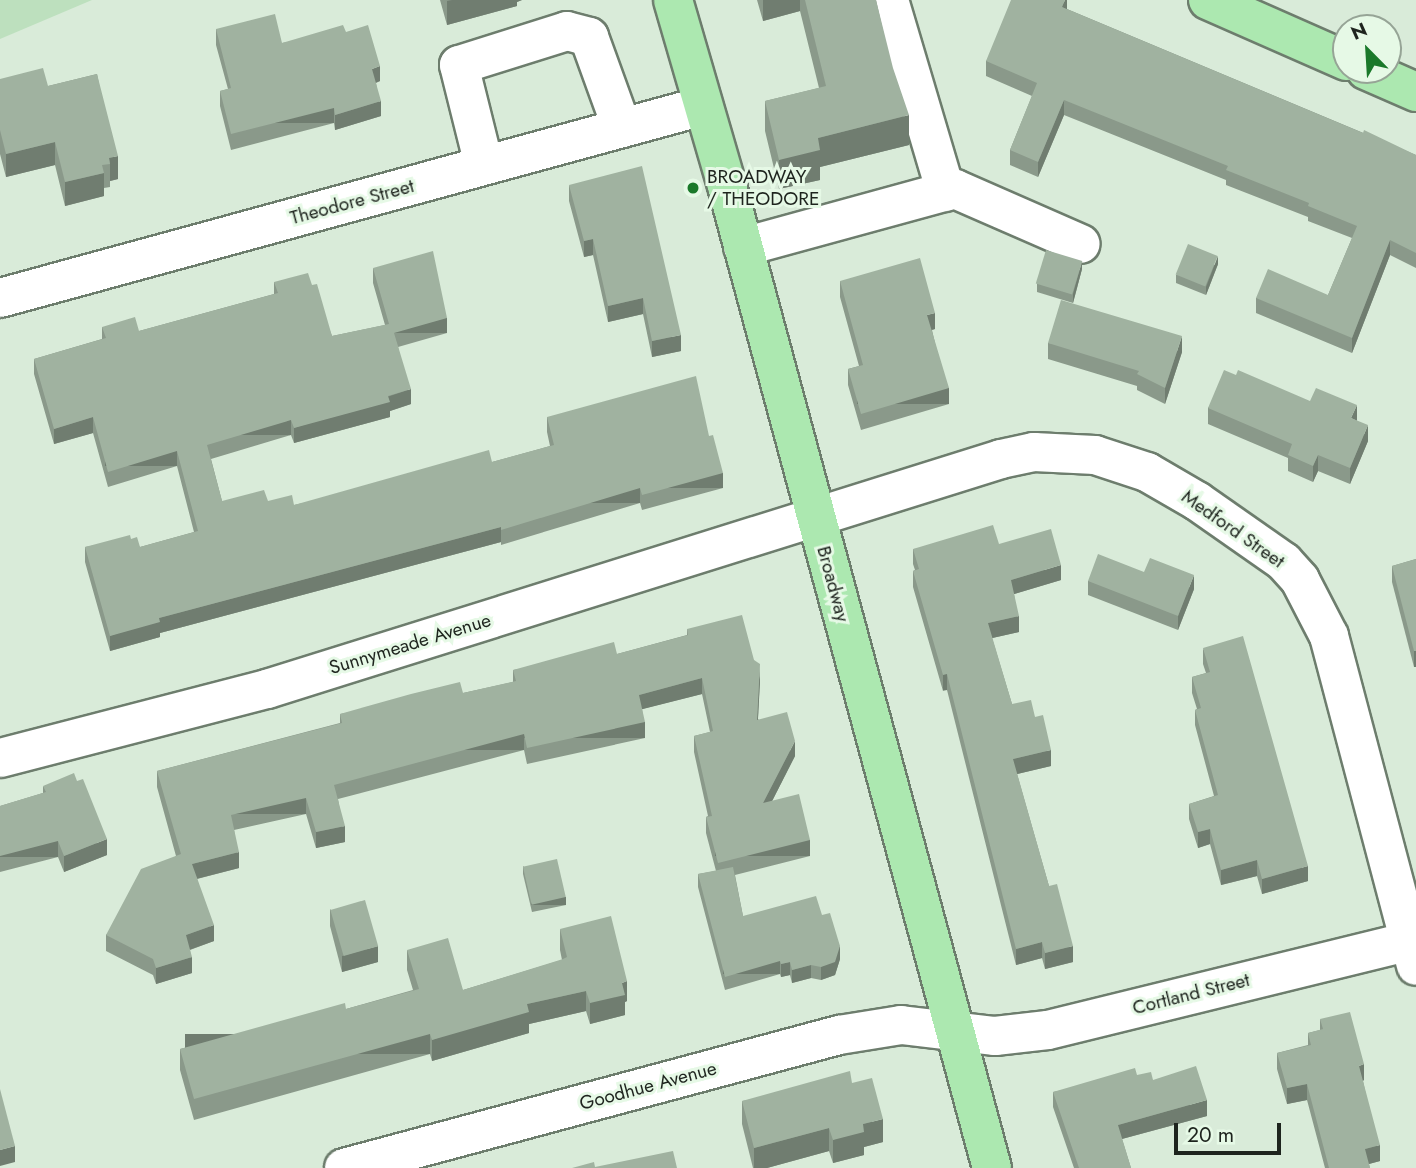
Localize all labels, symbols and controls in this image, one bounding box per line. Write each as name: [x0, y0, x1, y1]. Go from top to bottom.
north arrow: [1332, 14, 1402, 84]
text: N: [1347, 16, 1371, 47]
place label: BROADWAY / THEODORE: [707, 166, 819, 210]
street label: Theodore Street: [288, 175, 416, 229]
marker: BROADWAY / THEODORE: [685, 180, 701, 196]
street label: Medford Street: [1177, 485, 1289, 573]
street label: Broadway: [812, 544, 854, 624]
street label: Sunnymeade Avenue: [326, 609, 494, 679]
street label: Cortland Street: [1130, 968, 1252, 1020]
street label: Goodhue Avenue: [577, 1057, 719, 1115]
scale bar: [1178, 1108, 1285, 1152]
text: 20 m: [1187, 1120, 1234, 1150]

